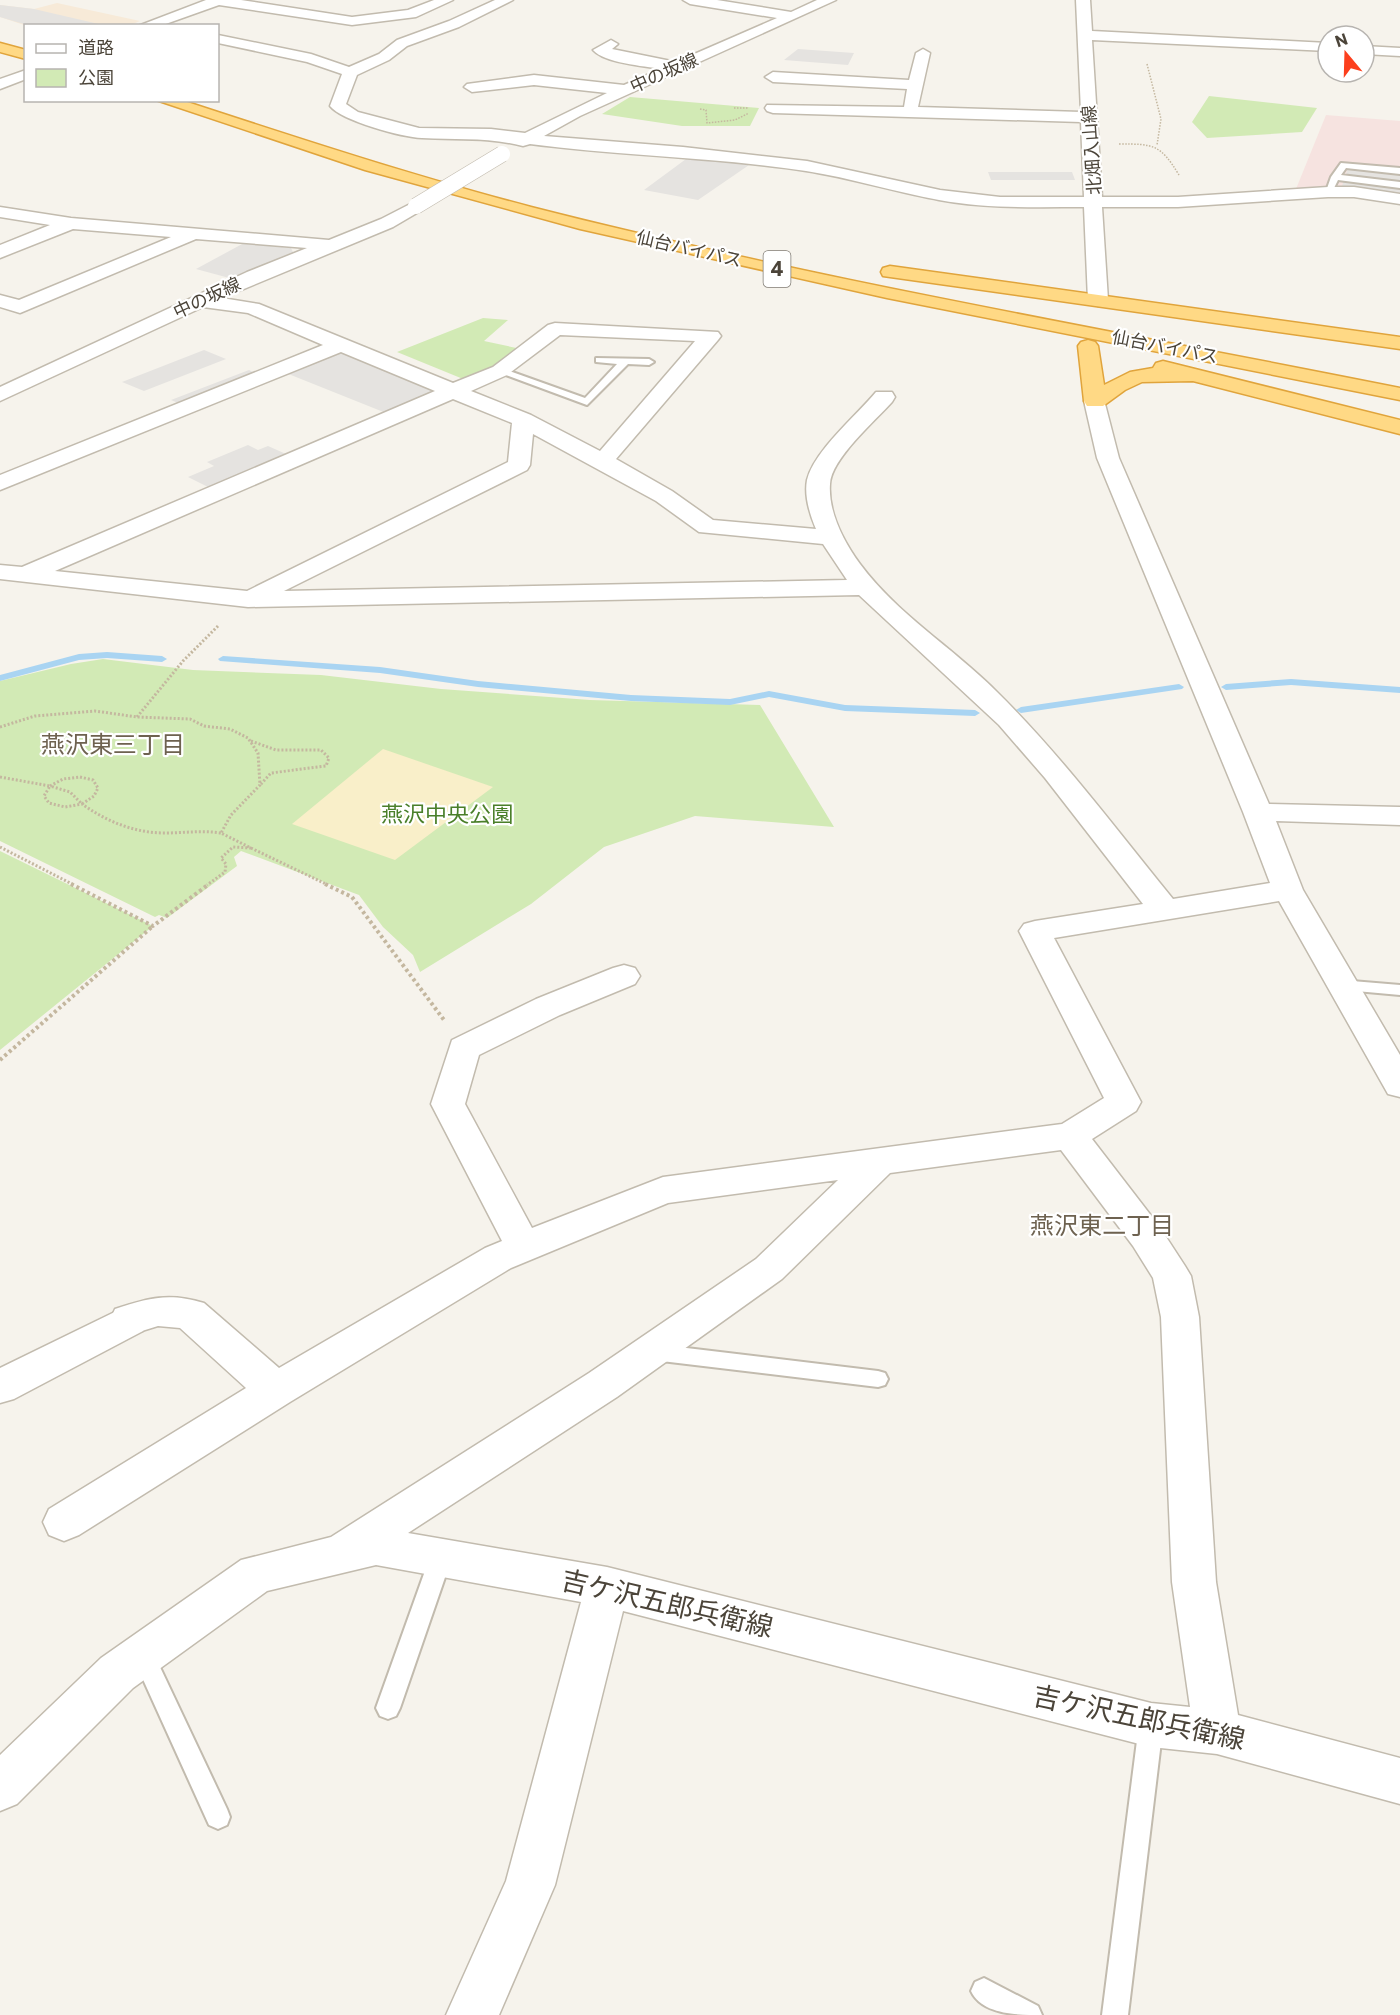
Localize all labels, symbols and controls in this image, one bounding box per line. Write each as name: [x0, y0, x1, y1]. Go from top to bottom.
legend: [24, 24, 219, 102]
north arrow: [1316, 24, 1376, 84]
text: N: [1332, 28, 1350, 50]
text: 道路: [78, 36, 114, 58]
street label: 中の坂線: [626, 47, 701, 97]
text: 公園: [78, 66, 114, 88]
street label: 北畑入山線: [1077, 104, 1105, 196]
street label: 仙台バイパス: [634, 225, 744, 271]
road number: 4: [764, 251, 790, 287]
street label: 中の坂線: [169, 272, 244, 322]
street label: 仙台バイパス: [1110, 325, 1220, 367]
district label: 燕沢東三丁目: [41, 729, 185, 758]
park label: 燕沢中央公園: [381, 800, 513, 827]
district label: 燕沢東二丁目: [1030, 1210, 1174, 1239]
street label: 吉ケ沢五郎兵衛線: [558, 1562, 776, 1643]
street label: 吉ケ沢五郎兵衛線: [1030, 1678, 1248, 1755]

